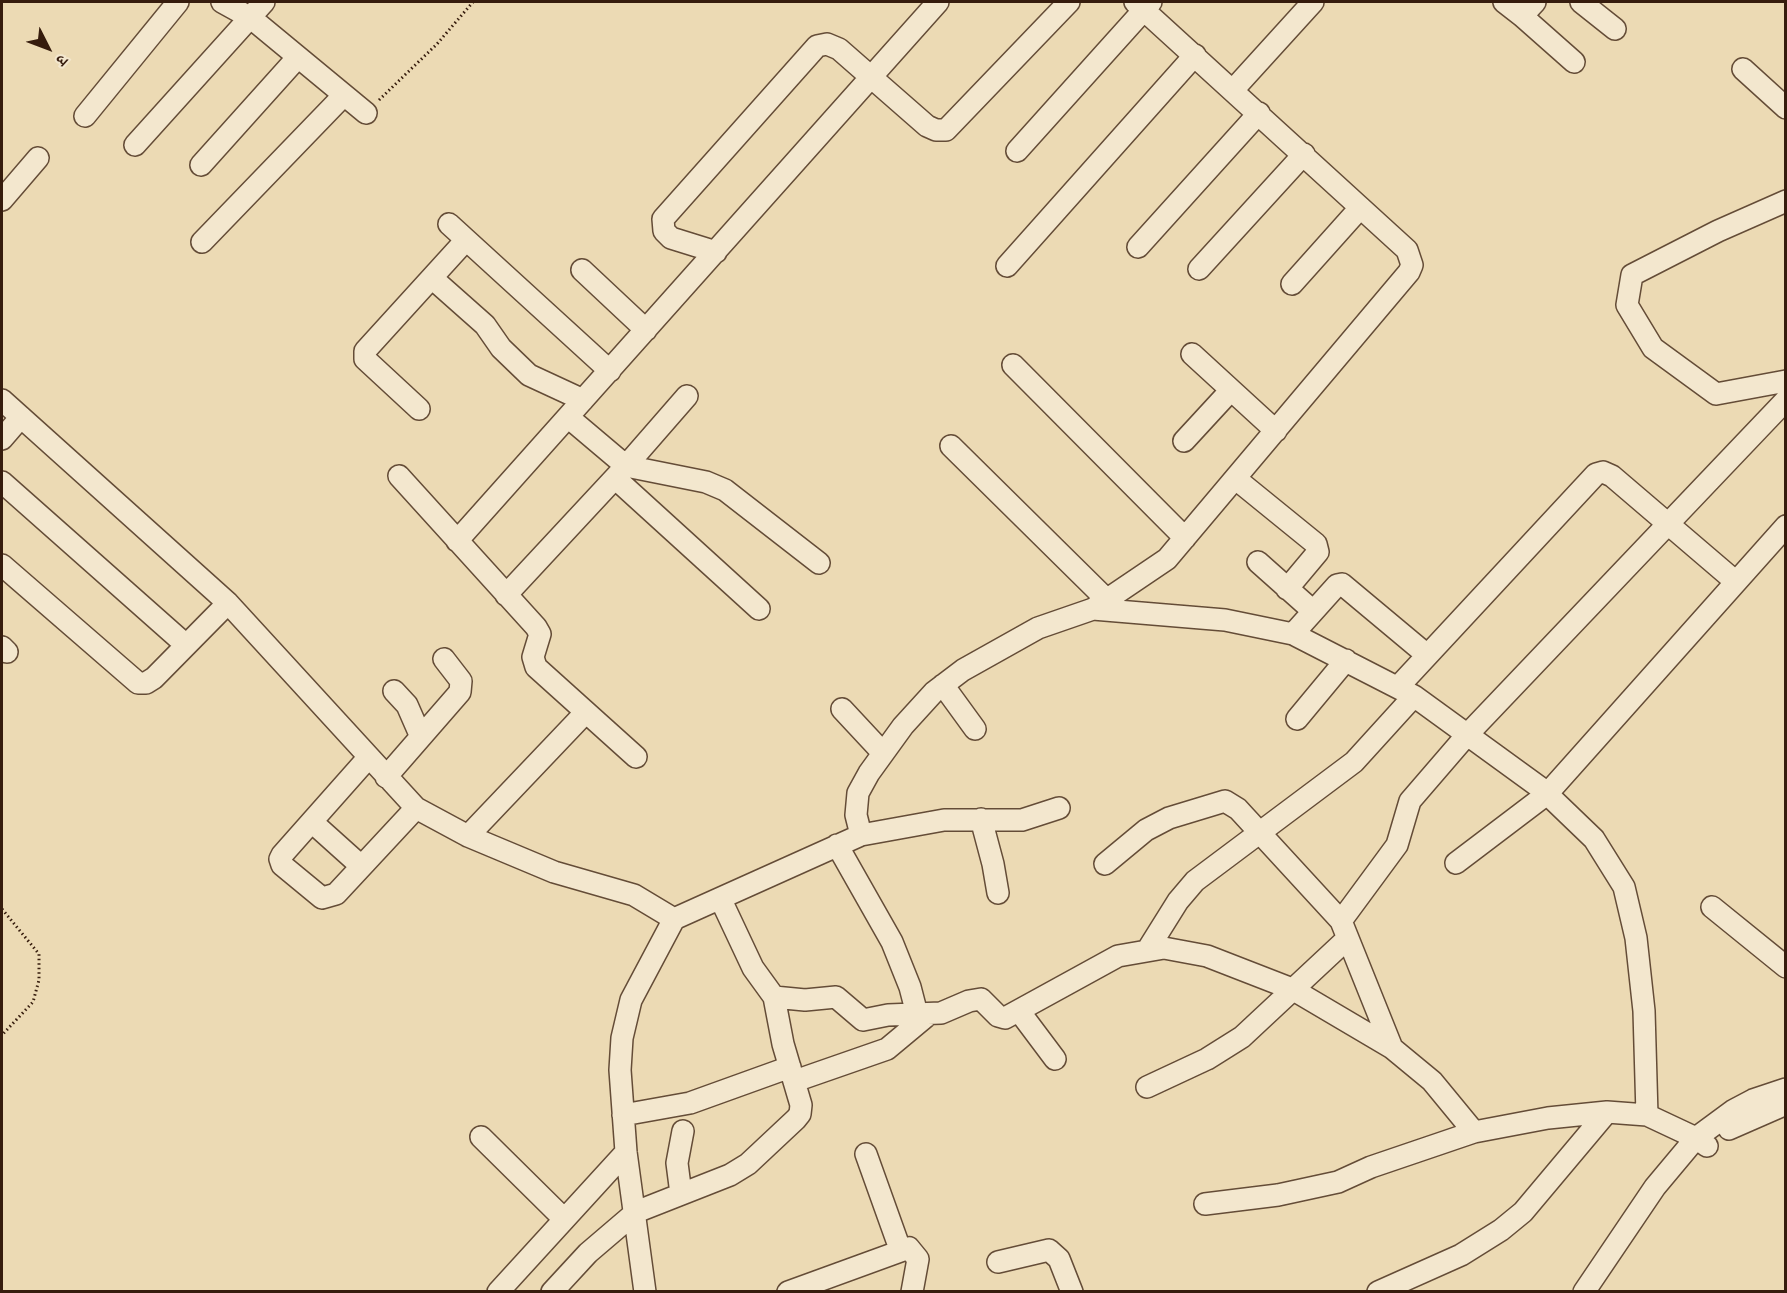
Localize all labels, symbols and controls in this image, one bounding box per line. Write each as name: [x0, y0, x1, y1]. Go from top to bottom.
north arrow: [18, 18, 78, 78]
text: उ: [51, 50, 72, 70]

